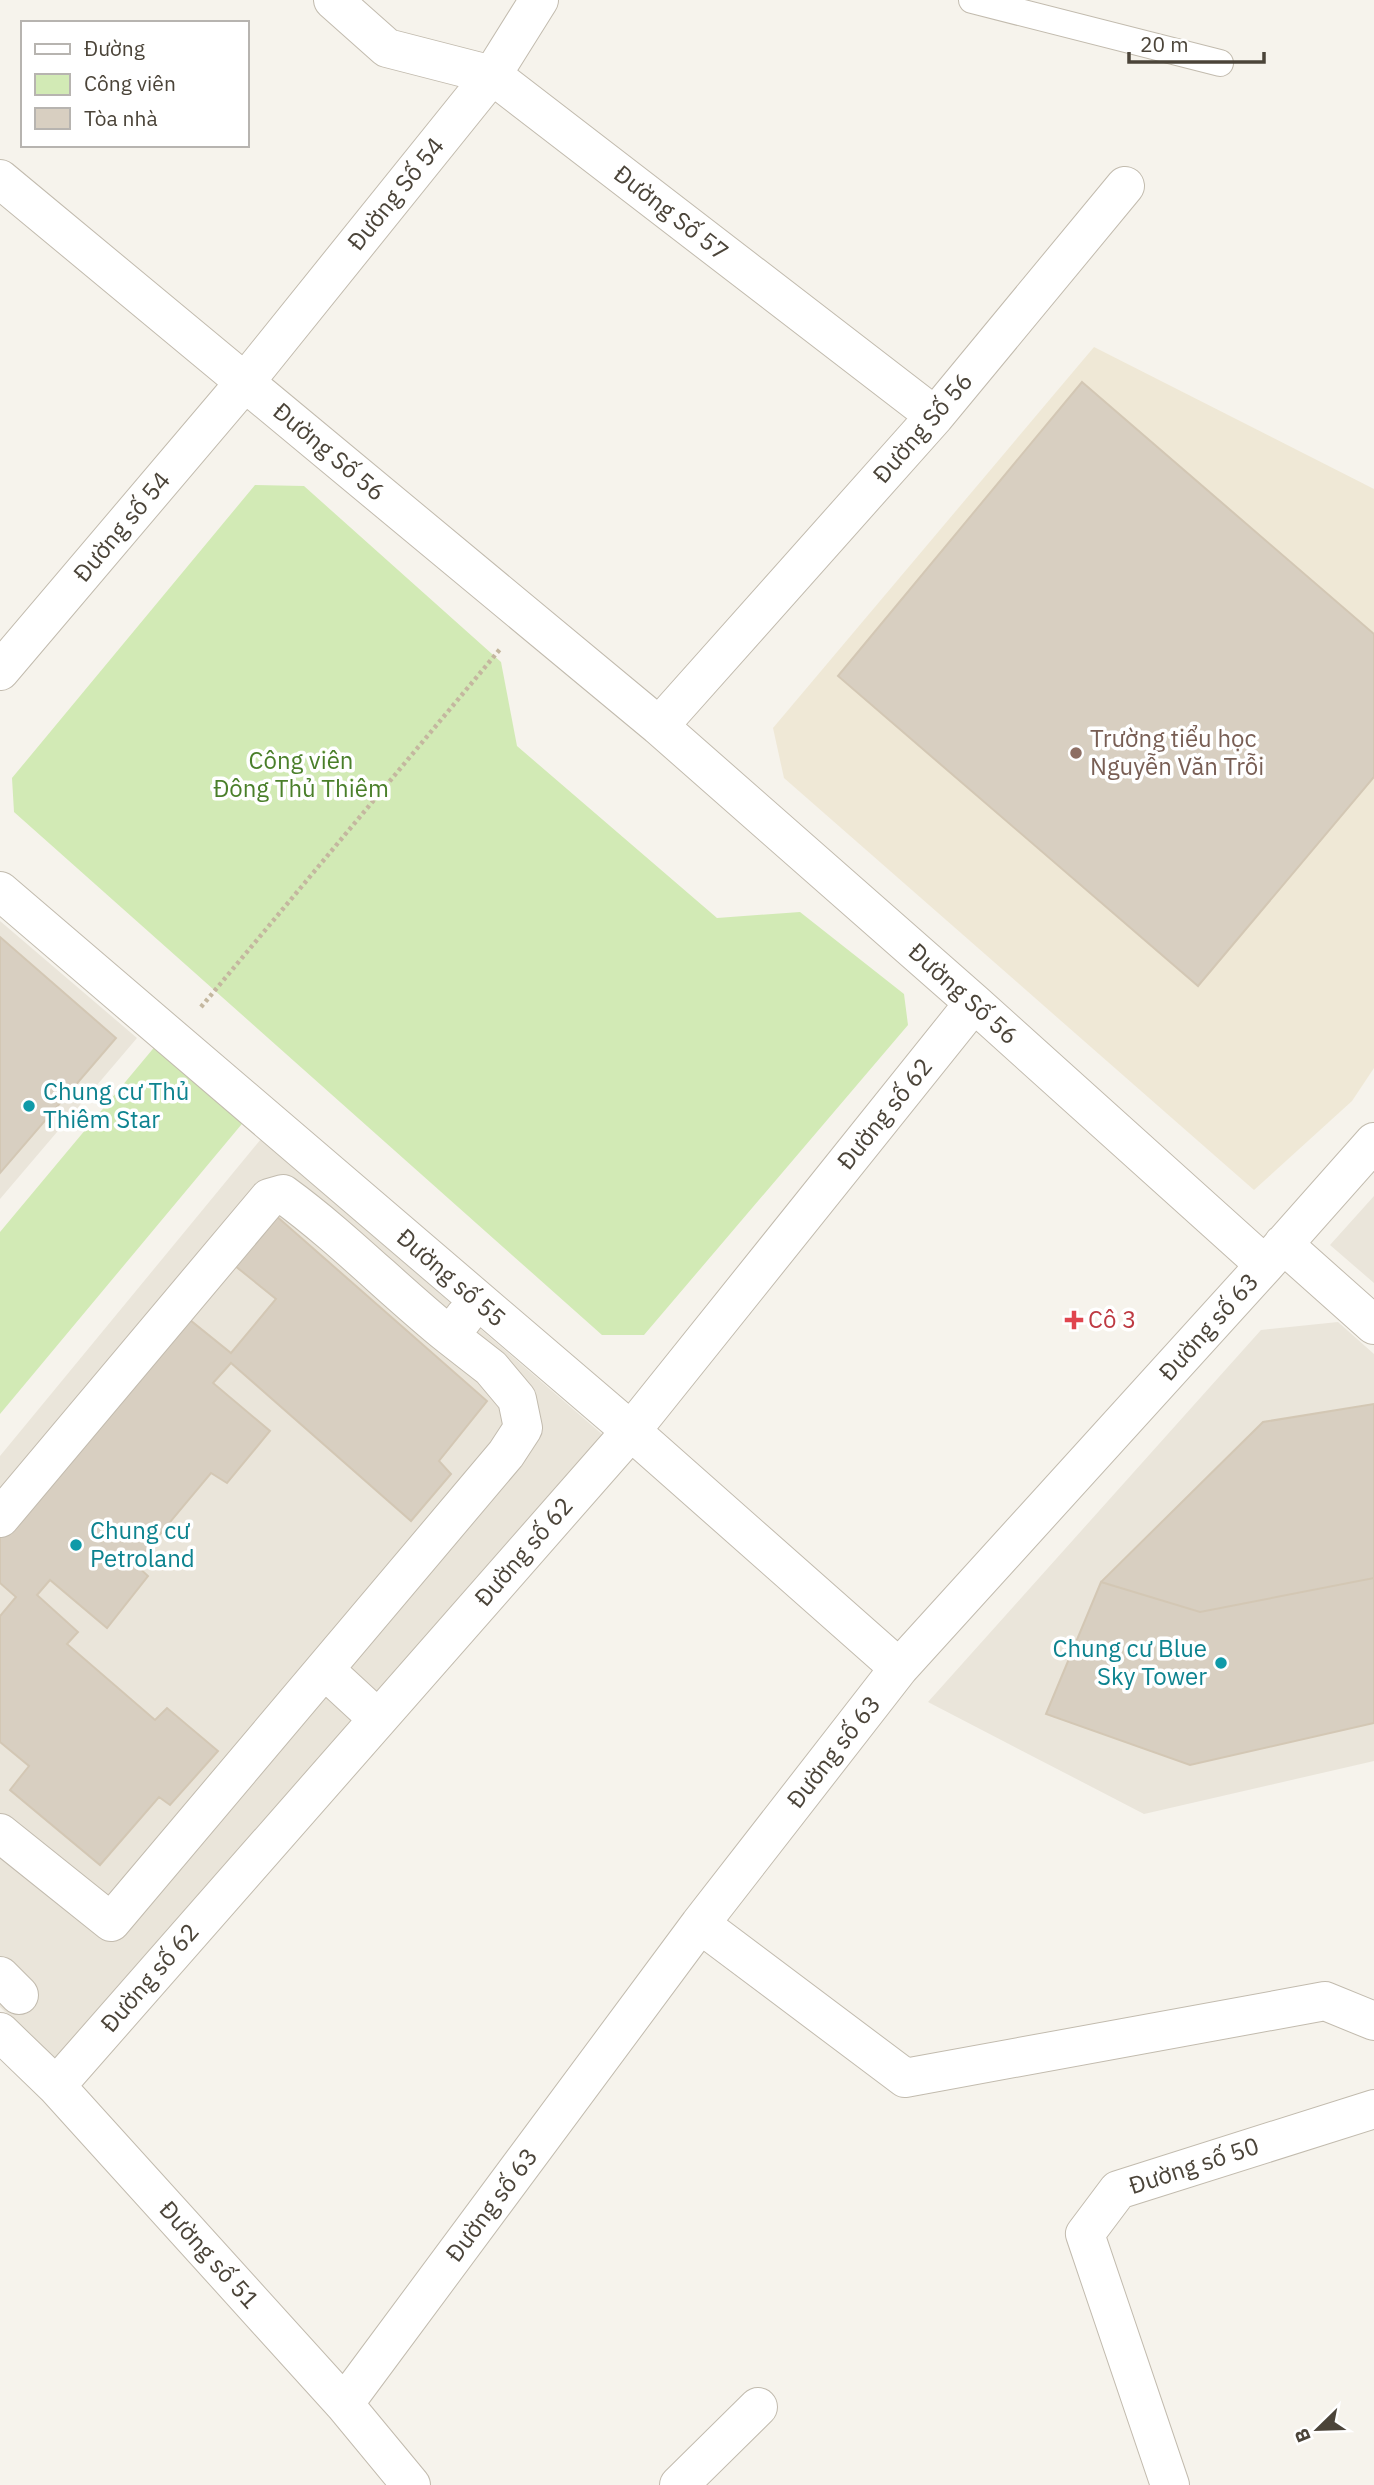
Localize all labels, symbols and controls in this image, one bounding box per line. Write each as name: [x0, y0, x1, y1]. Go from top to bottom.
legend: [21, 21, 248, 147]
scale bar: [1129, 21, 1264, 65]
text: 20 m: [1140, 30, 1189, 58]
text: Đường: [84, 34, 145, 62]
text: Công viên: [84, 69, 176, 97]
text: Tòa nhà: [84, 104, 158, 132]
street label: Đường Số 54: [340, 130, 451, 257]
street label: Đường Số 57: [608, 157, 735, 267]
street label: Đường Số 56: [865, 365, 979, 490]
street label: Đường Số 56: [267, 395, 392, 508]
street label: Đường số 54: [66, 464, 177, 588]
place label: Trường tiểu học Nguyễn Văn Trỗi: [1090, 722, 1264, 782]
park label: Công viên Đông Thủ Thiêm: [213, 744, 389, 804]
marker: Trường tiểu học Nguyễn Văn Trỗi: [1068, 745, 1084, 761]
street label: Đường Số 56: [902, 936, 1025, 1051]
street label: Đường số 62: [829, 1051, 939, 1176]
place label: Chung cư Thủ Thiêm Star: [43, 1075, 190, 1135]
marker: Chung cư Thủ Thiêm Star: [21, 1098, 37, 1114]
street label: Đường số 55: [390, 1221, 513, 1334]
street label: Đường số 63: [1151, 1266, 1265, 1387]
place label: Cô 3: [1088, 1303, 1136, 1335]
marker: Cô 3: [1066, 1312, 1082, 1328]
street label: Đường số 62: [467, 1490, 580, 1613]
place label: Chung cư Petroland: [90, 1514, 195, 1574]
marker: Chung cư Petroland: [68, 1537, 84, 1553]
place label: Chung cư Blue Sky Tower: [1052, 1632, 1207, 1692]
marker: Chung cư Blue Sky Tower: [1213, 1655, 1229, 1671]
street label: Đường số 63: [779, 1688, 887, 1814]
street label: Đường số 62: [93, 1916, 206, 2039]
street label: Đường số 50: [1125, 2129, 1263, 2201]
street label: Đường số 63: [438, 2141, 545, 2268]
street label: Đường số 51: [153, 2194, 267, 2315]
north arrow: [1283, 2394, 1353, 2464]
text: B: [1289, 2425, 1316, 2446]

